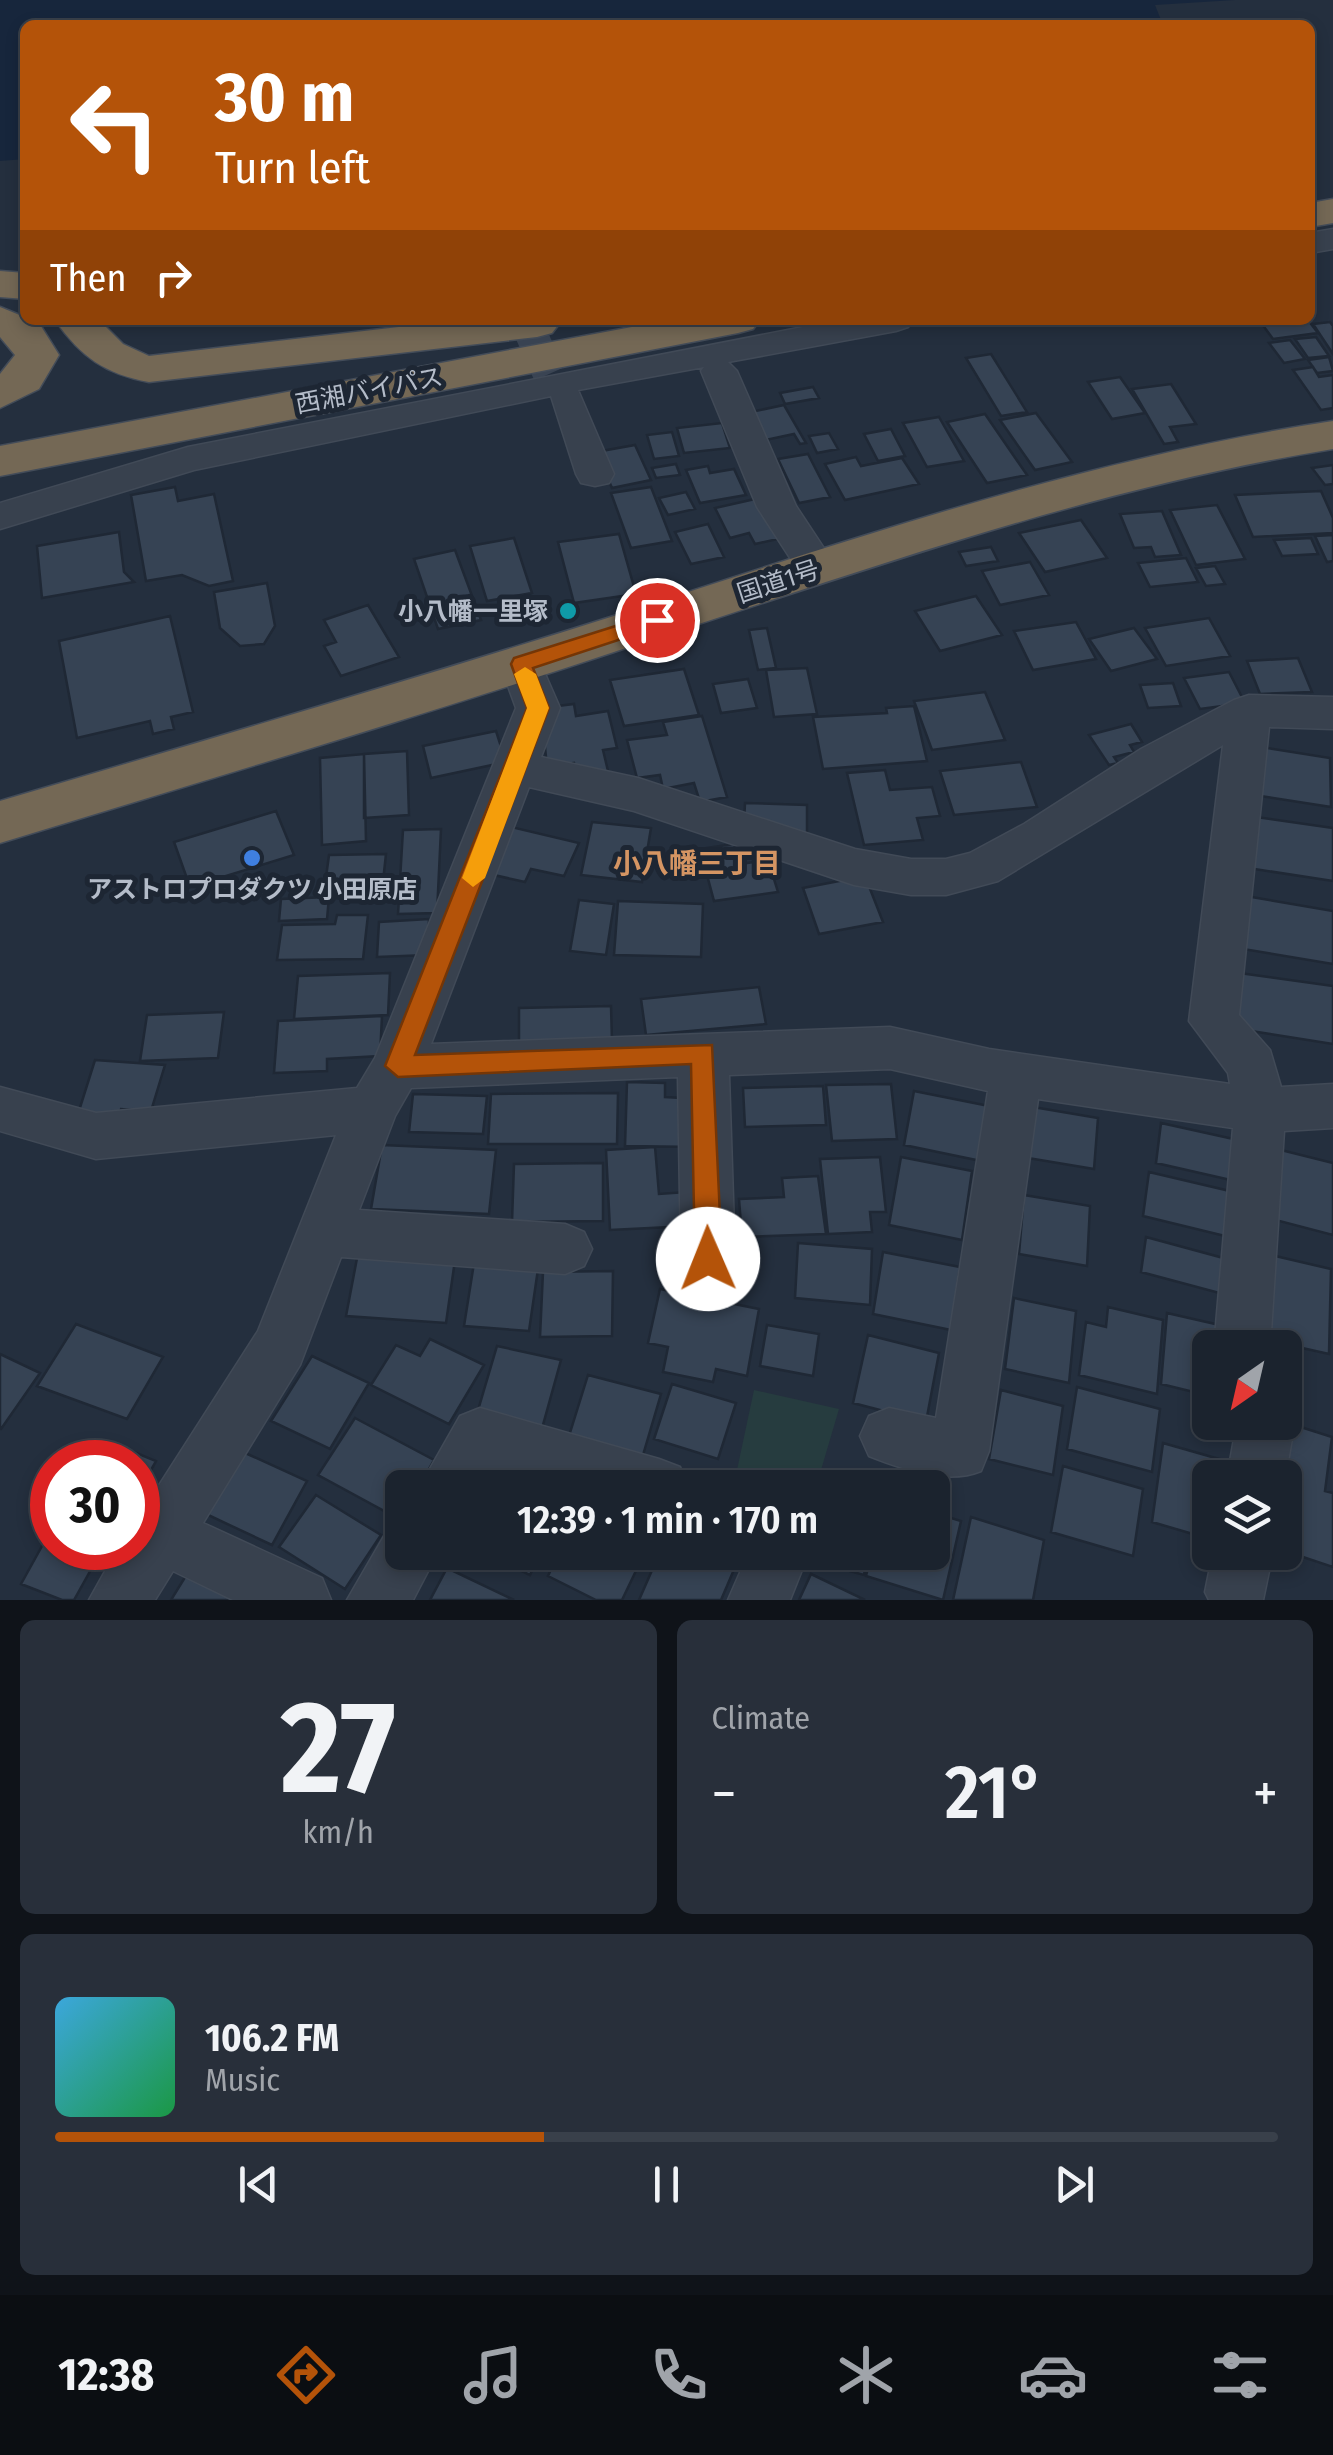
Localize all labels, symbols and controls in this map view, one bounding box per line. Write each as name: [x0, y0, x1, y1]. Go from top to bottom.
text: 30 m: [215, 56, 354, 140]
icon: left: [50, 60, 180, 190]
text: Turn left: [215, 141, 370, 195]
icon: right: [146, 250, 201, 305]
text: Then: [50, 255, 126, 301]
street label: 西湘バイパス: [293, 362, 445, 420]
street label: 国道1号: [733, 555, 823, 609]
pin: [615, 578, 700, 663]
icon: arrive: [630, 593, 685, 648]
place label: 小八幡一里塚: [398, 597, 548, 627]
marker: 小八幡一里塚: [557, 600, 579, 622]
marker: アストロプロダクツ 小田原店: [241, 847, 263, 869]
district label: 小八幡三丁目: [613, 847, 781, 880]
place label: アストロプロダクツ 小田原店: [87, 875, 417, 905]
position arrow: [656, 1207, 760, 1311]
north arrow: [1192, 1330, 1302, 1440]
map controls: [1192, 1330, 1302, 1570]
speed limit sign: 30: [30, 1440, 160, 1570]
button: layers: [1192, 1460, 1302, 1570]
text: 12:39 · 1 min · 170 m: [517, 1497, 818, 1543]
text: 27: [281, 1670, 396, 1826]
text: Climate: [712, 1699, 810, 1737]
text: 21°: [945, 1748, 1044, 1838]
text: −: [712, 1761, 736, 1827]
text: +: [1253, 1761, 1278, 1827]
text: km/h: [303, 1813, 374, 1851]
text: 106.2 FM: [205, 2015, 339, 2061]
text: Music: [205, 2061, 280, 2099]
icon: previous: [231, 2157, 286, 2212]
icon: pause: [639, 2157, 694, 2212]
icon: next: [1047, 2157, 1102, 2212]
icon: directions: [271, 2340, 341, 2410]
icon: music: [458, 2340, 528, 2410]
icon: phone: [644, 2340, 714, 2410]
icon: climate: [831, 2340, 901, 2410]
icon: car: [1018, 2340, 1088, 2410]
icon: filters: [1205, 2340, 1275, 2410]
text: 12:38: [58, 2348, 154, 2402]

